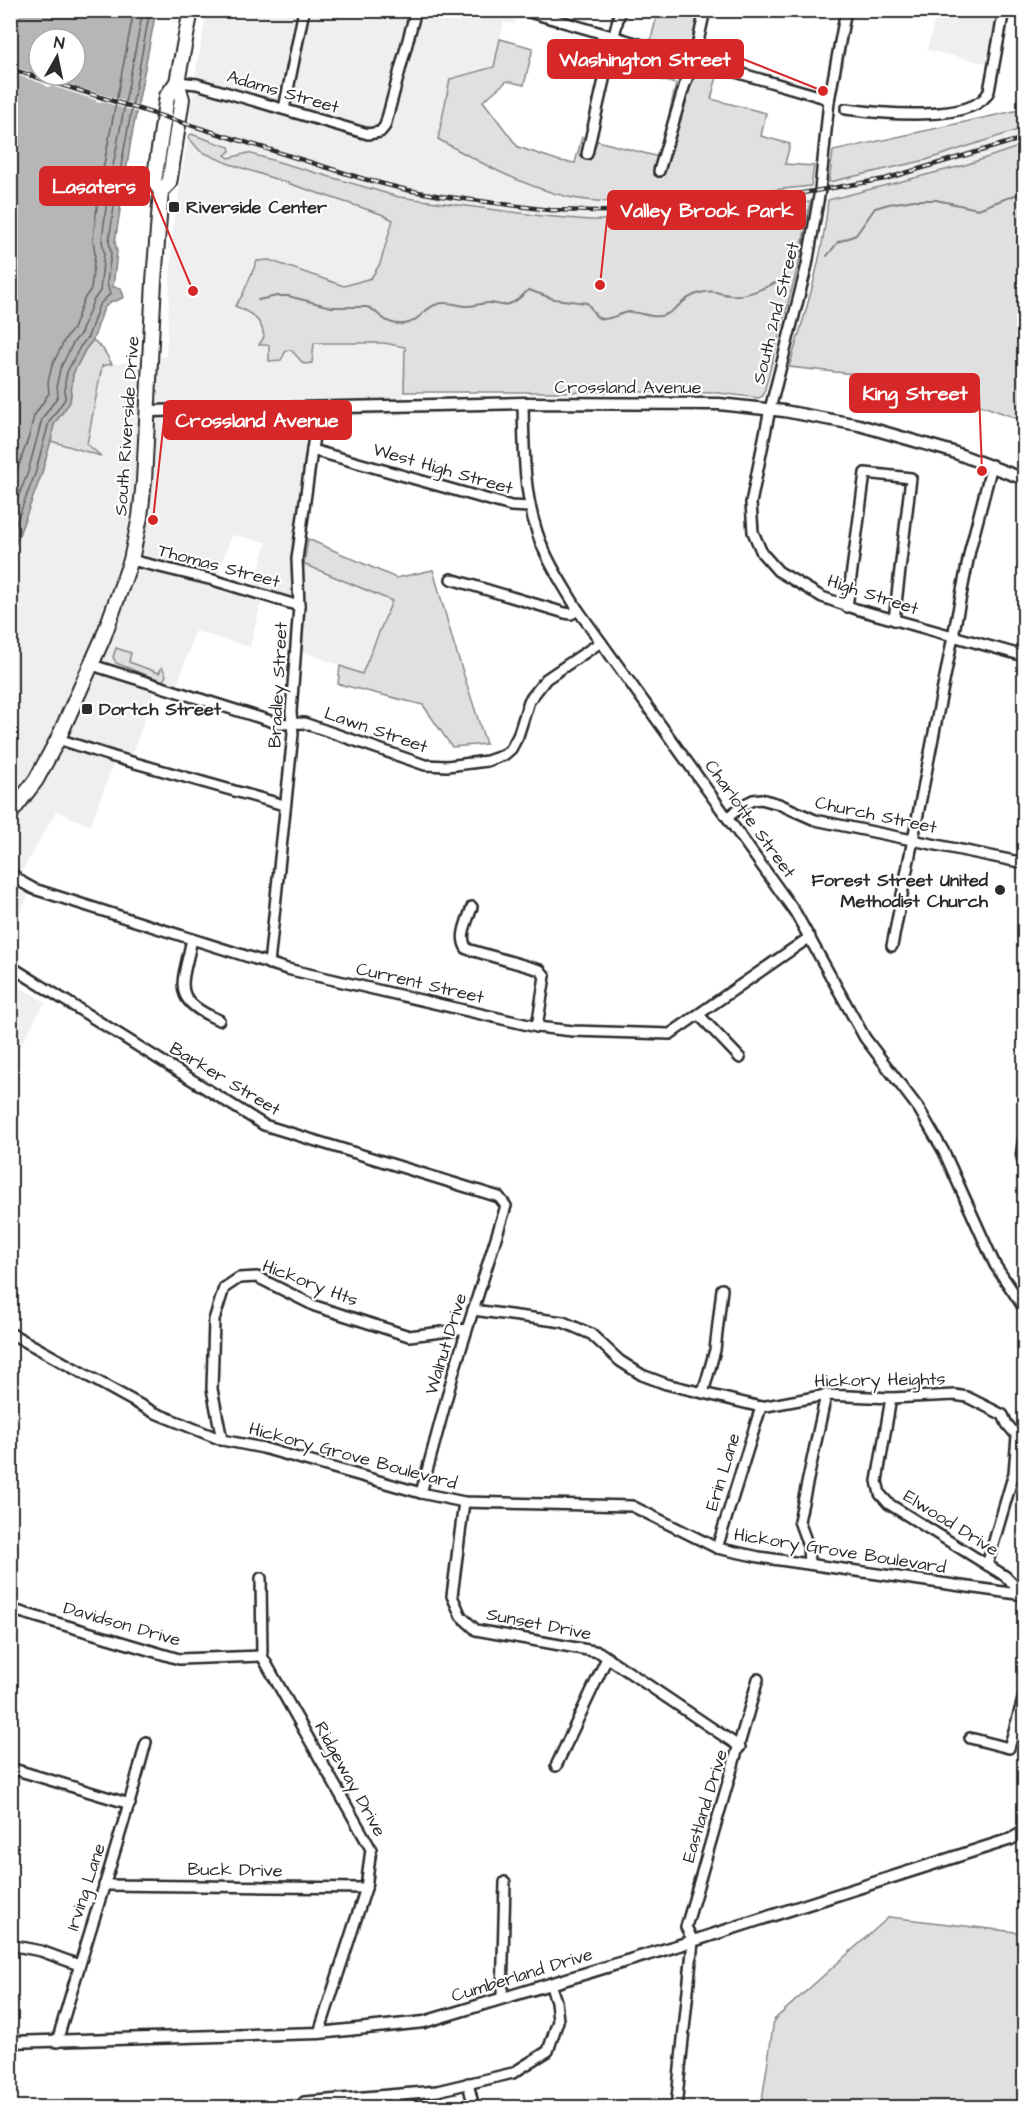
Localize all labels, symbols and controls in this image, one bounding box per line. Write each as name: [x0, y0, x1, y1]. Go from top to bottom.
north arrow: [27, 27, 87, 87]
text: N: [53, 32, 66, 55]
callout: Washington Street: [548, 40, 743, 78]
text: Washington Street: [558, 46, 732, 75]
street label: Adams Street: [224, 64, 343, 120]
callout: Lasaters: [40, 167, 149, 205]
text: Lasaters: [52, 173, 136, 201]
callout: Valley Brook Park: [608, 191, 805, 229]
place label: Riverside Center: [186, 195, 327, 220]
text: Valley Brook Park: [619, 197, 794, 226]
marker: Riverside Center: [167, 200, 181, 214]
street label: South 2nd Street: [746, 239, 806, 387]
street label: South Riverside Drive: [108, 335, 146, 517]
callout: King Street: [850, 374, 979, 412]
street label: Crossland Avenue: [555, 375, 702, 400]
text: King Street: [862, 380, 968, 409]
callout: Crossland Avenue: [164, 401, 351, 439]
text: Crossland Avenue: [175, 407, 339, 435]
street label: West High Street: [370, 437, 517, 502]
street label: Thomas Street: [155, 538, 283, 594]
street label: High Street: [824, 569, 923, 623]
street label: Bradley Street: [262, 621, 295, 749]
place label: Dortch Street: [99, 697, 222, 722]
street label: Lawn Street: [321, 701, 432, 760]
marker: Dortch Street: [80, 702, 94, 716]
street label: Charlotte Street: [699, 755, 802, 884]
street label: Church Street: [813, 790, 940, 840]
place label: Forest Street United Methodist Church: [811, 868, 989, 914]
marker: Forest Street United Methodist Church: [993, 883, 1007, 897]
street label: Current Street: [354, 956, 487, 1010]
street label: Barker Street: [165, 1036, 286, 1122]
street label: Hickory Hts: [258, 1253, 361, 1314]
street label: Walnut Drive: [419, 1290, 473, 1398]
street label: Hickory Heights: [814, 1366, 946, 1395]
street label: Hickory Grove Boulevard: [246, 1416, 460, 1497]
street label: Erin Lane: [699, 1430, 747, 1514]
street label: Elwood Drive: [899, 1484, 1004, 1562]
street label: Hickory Grove Boulevard: [732, 1522, 948, 1581]
street label: Davidson Drive: [60, 1595, 184, 1653]
street label: Sunset Drive: [484, 1602, 594, 1646]
street label: Ridgeway Drive: [307, 1717, 392, 1842]
street label: Eastland Drive: [676, 1746, 734, 1866]
street label: Irving Lane: [60, 1840, 113, 1934]
street label: Buck Drive: [187, 1857, 283, 1883]
street label: Cumberland Drive: [448, 1942, 596, 2008]

